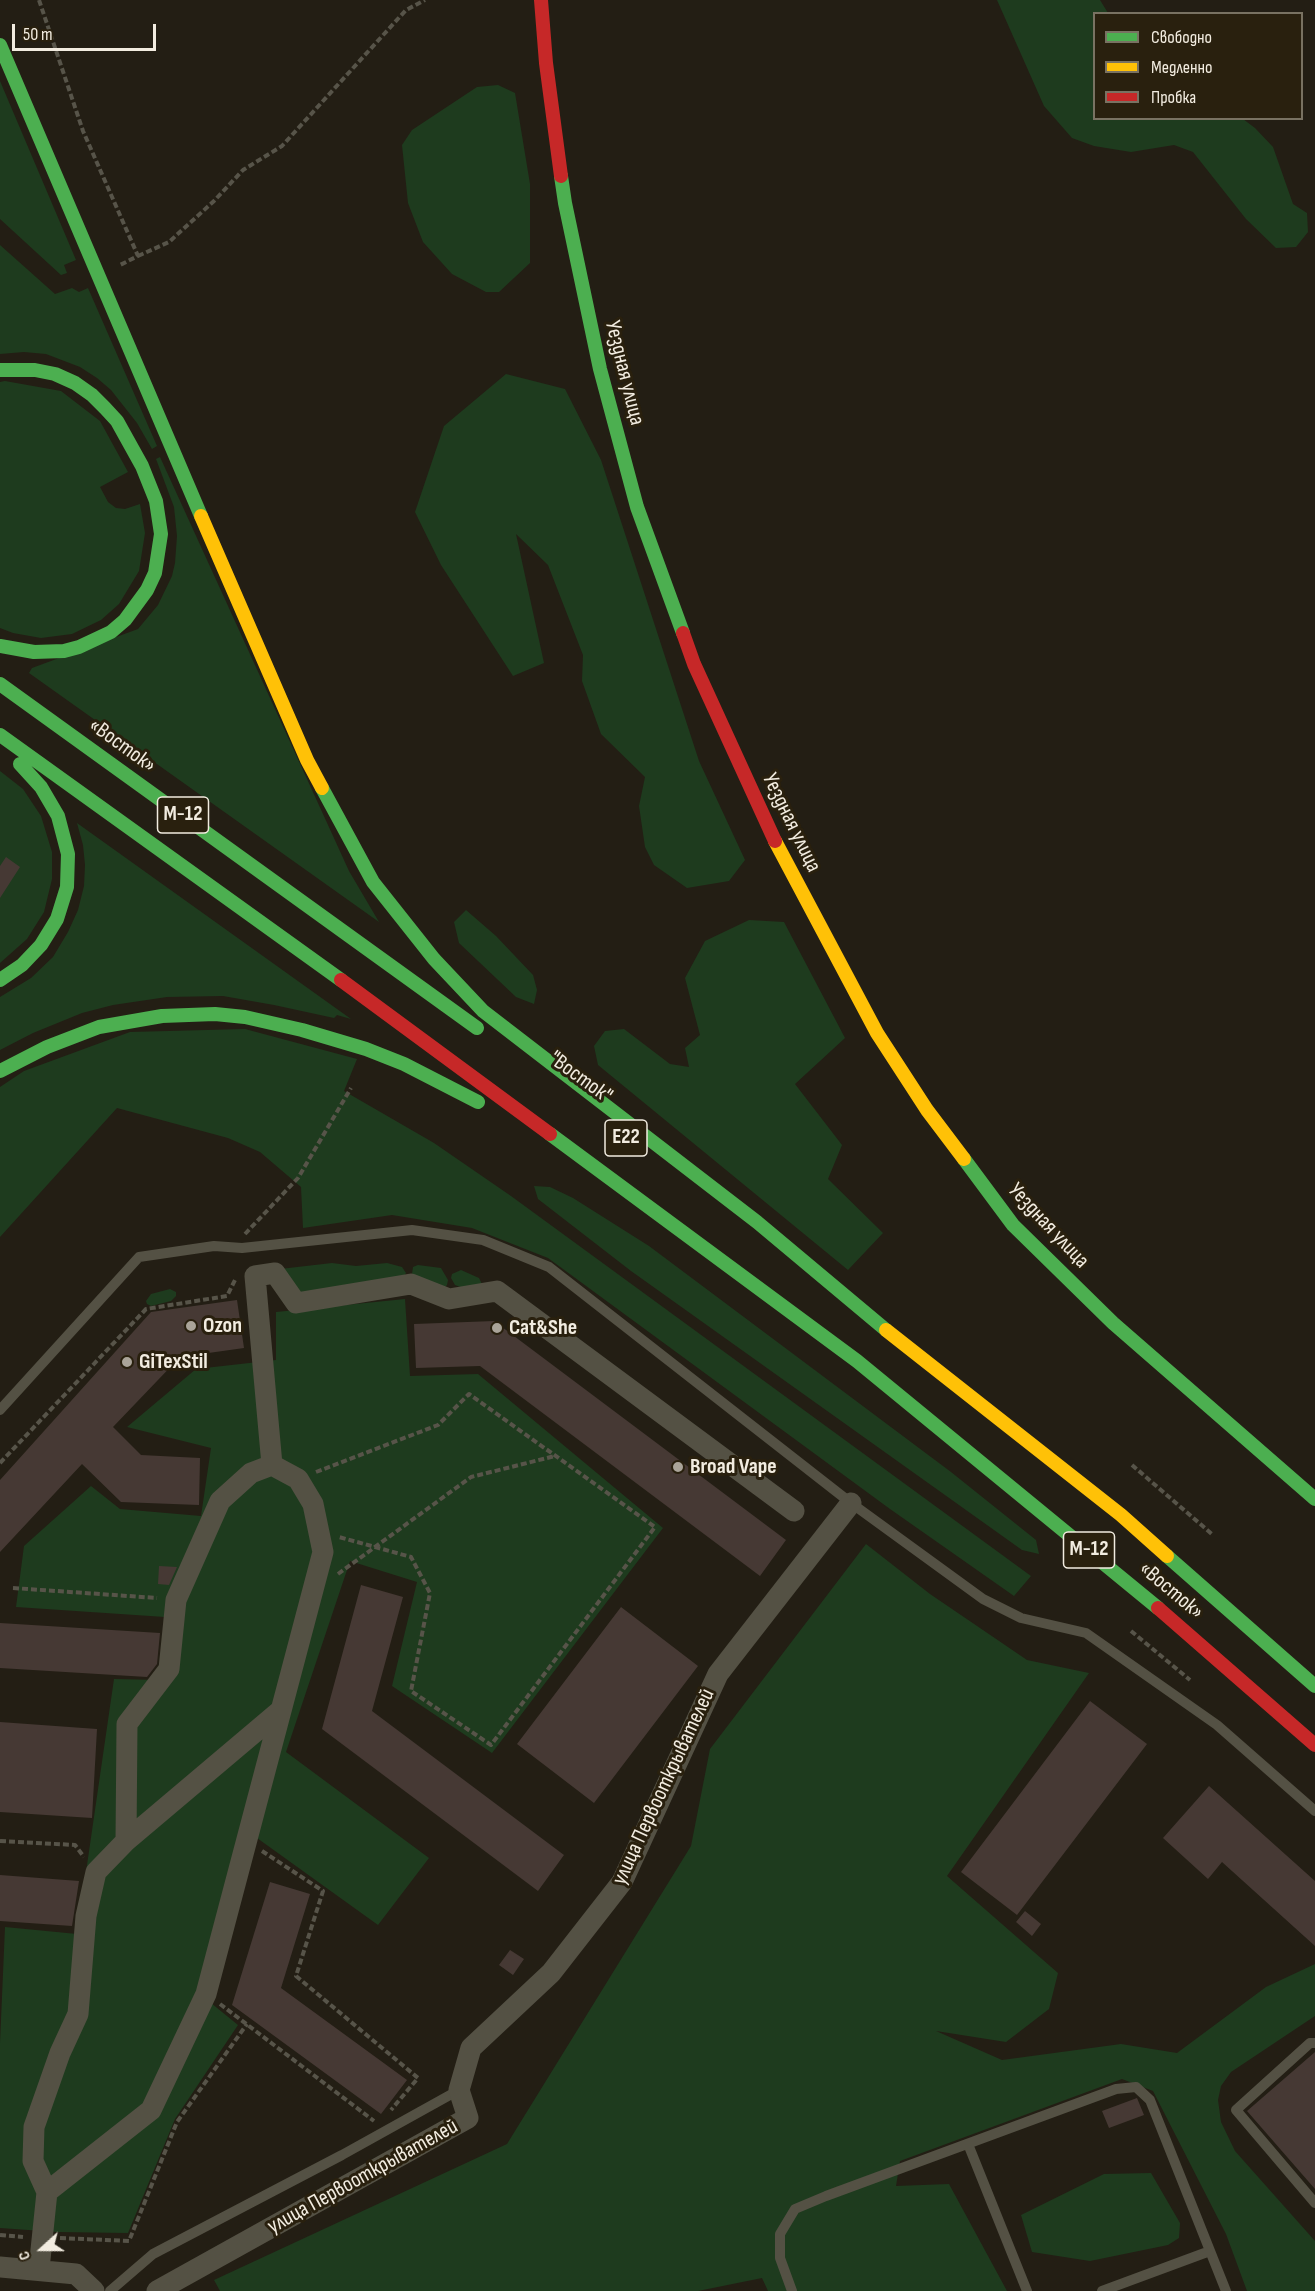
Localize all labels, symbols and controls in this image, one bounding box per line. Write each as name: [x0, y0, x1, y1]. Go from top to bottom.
scale bar: [15, 12, 159, 50]
legend: [1093, 12, 1303, 120]
text: 50 m: [23, 24, 53, 45]
text: Свободно: [1151, 27, 1212, 48]
text: Медленно: [1151, 57, 1213, 78]
text: Пробка: [1151, 87, 1196, 108]
street label: Уездная улица: [598, 318, 650, 428]
street label: «Восток»: [83, 713, 161, 779]
street label: Уездная улица: [756, 769, 826, 877]
road number: М-12: [158, 797, 208, 833]
street label: "Восток": [543, 1046, 617, 1110]
road number: E22: [605, 1120, 647, 1156]
street label: Уездная улица: [1002, 1178, 1094, 1274]
place label: Ozon: [203, 1313, 242, 1339]
place label: Cat&She: [509, 1315, 577, 1341]
marker: Ozon: [184, 1319, 198, 1333]
marker: Cat&She: [490, 1321, 504, 1335]
place label: GiTexStil: [139, 1349, 208, 1375]
marker: GiTexStil: [120, 1355, 134, 1369]
place label: Broad Vape: [690, 1454, 777, 1480]
marker: Broad Vape: [671, 1460, 685, 1474]
road number: М-12: [1064, 1532, 1114, 1568]
street label: «Восток»: [1133, 1556, 1209, 1626]
street label: улица Первооткрывателей: [607, 1685, 721, 1889]
street label: улица Первооткрывателей: [263, 2114, 463, 2240]
north arrow: [12, 2219, 72, 2279]
text: С: [14, 2248, 35, 2263]

